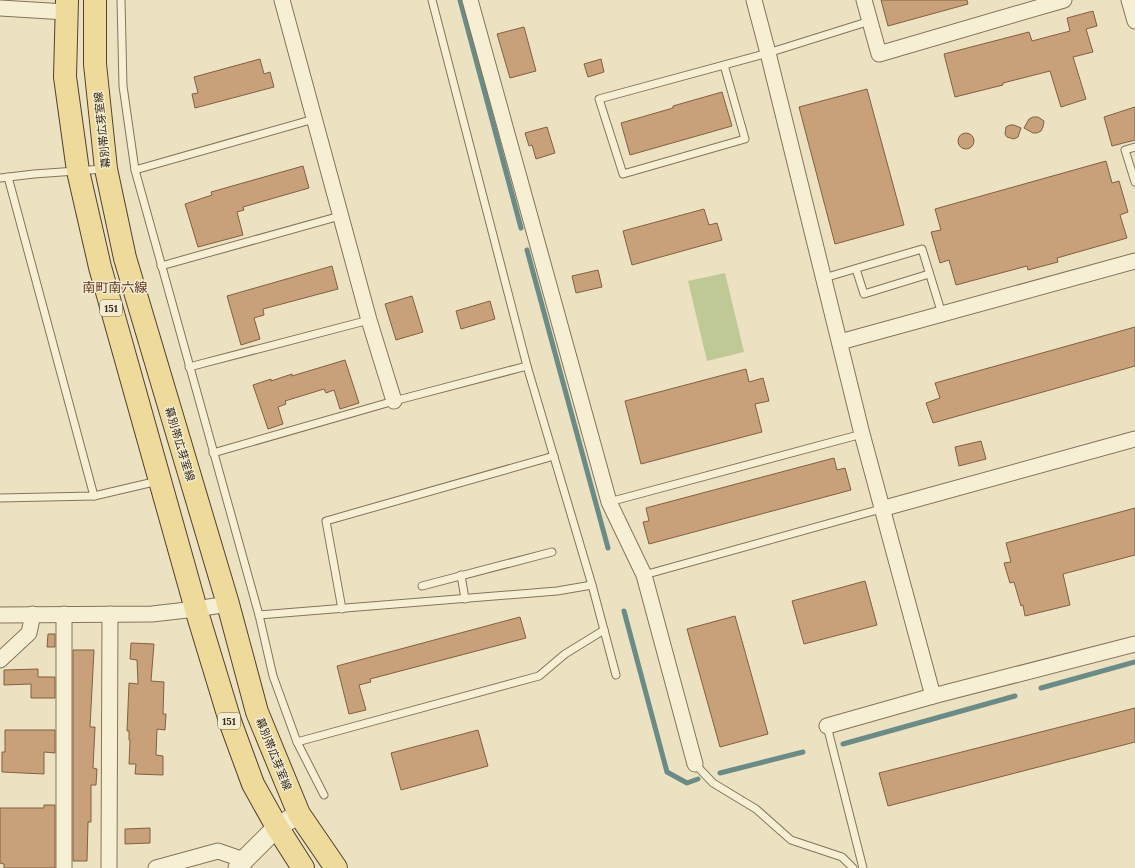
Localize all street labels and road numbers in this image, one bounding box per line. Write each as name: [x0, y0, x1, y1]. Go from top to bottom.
street label: 幕別帯広芽室線: [91, 91, 113, 169]
road number: 151: [100, 300, 122, 316]
street label: 幕別帯広芽室線: [162, 405, 198, 483]
road number: 151: [218, 713, 240, 729]
street label: 幕別帯広芽室線: [253, 716, 295, 792]

